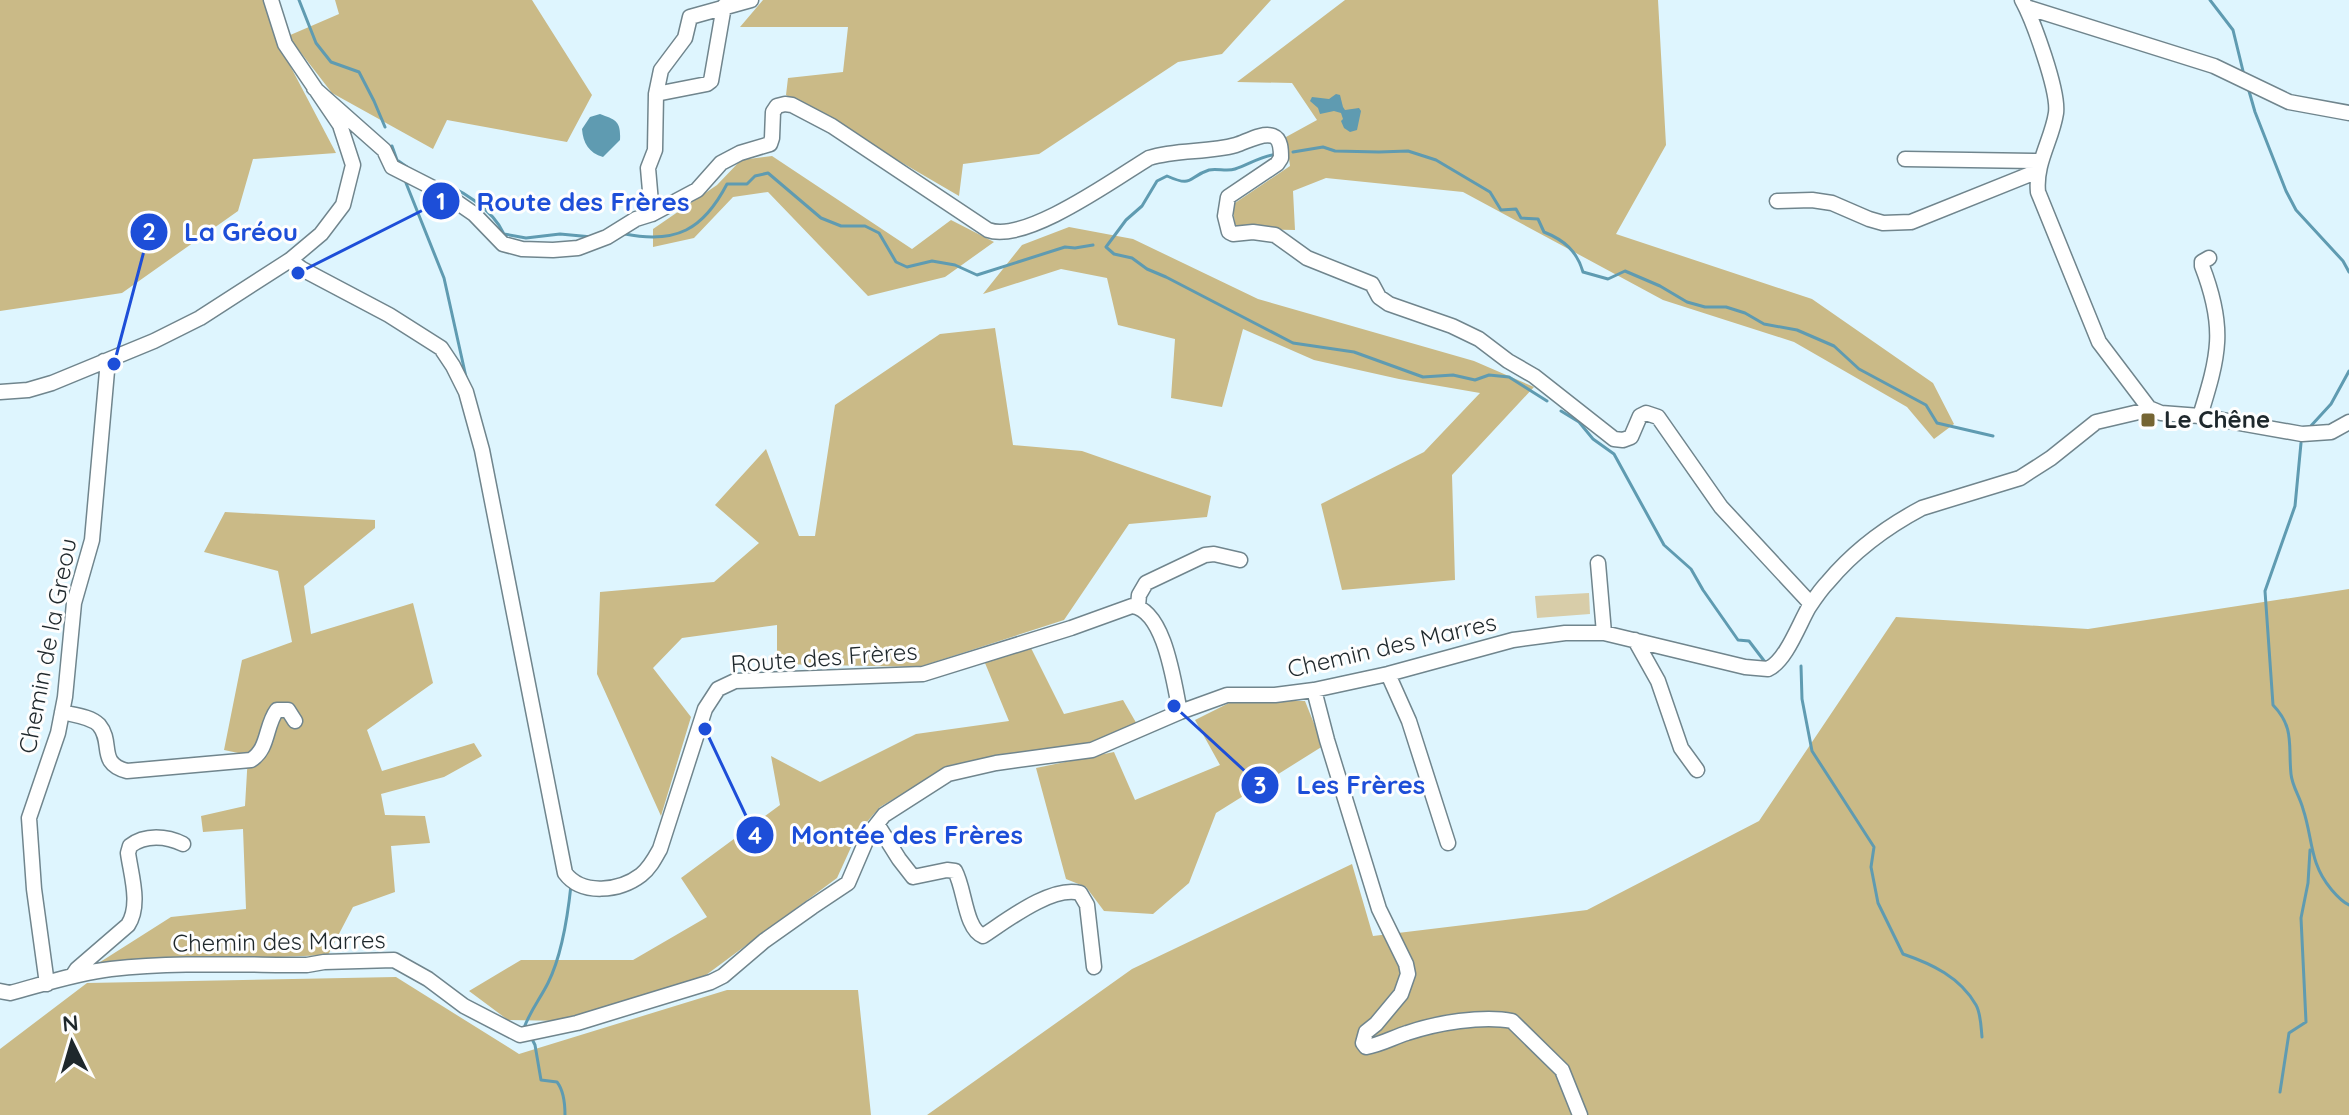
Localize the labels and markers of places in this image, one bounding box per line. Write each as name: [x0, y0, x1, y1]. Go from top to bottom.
callout: Route des Frères: [421, 176, 706, 226]
callout: La Gréou: [129, 207, 314, 257]
place label: Le Chêne: [2164, 404, 2270, 434]
marker: Le Chêne: [2139, 411, 2157, 429]
callout: Les Frères: [1240, 760, 1441, 810]
callout: Montée des Frères: [735, 810, 1039, 860]

